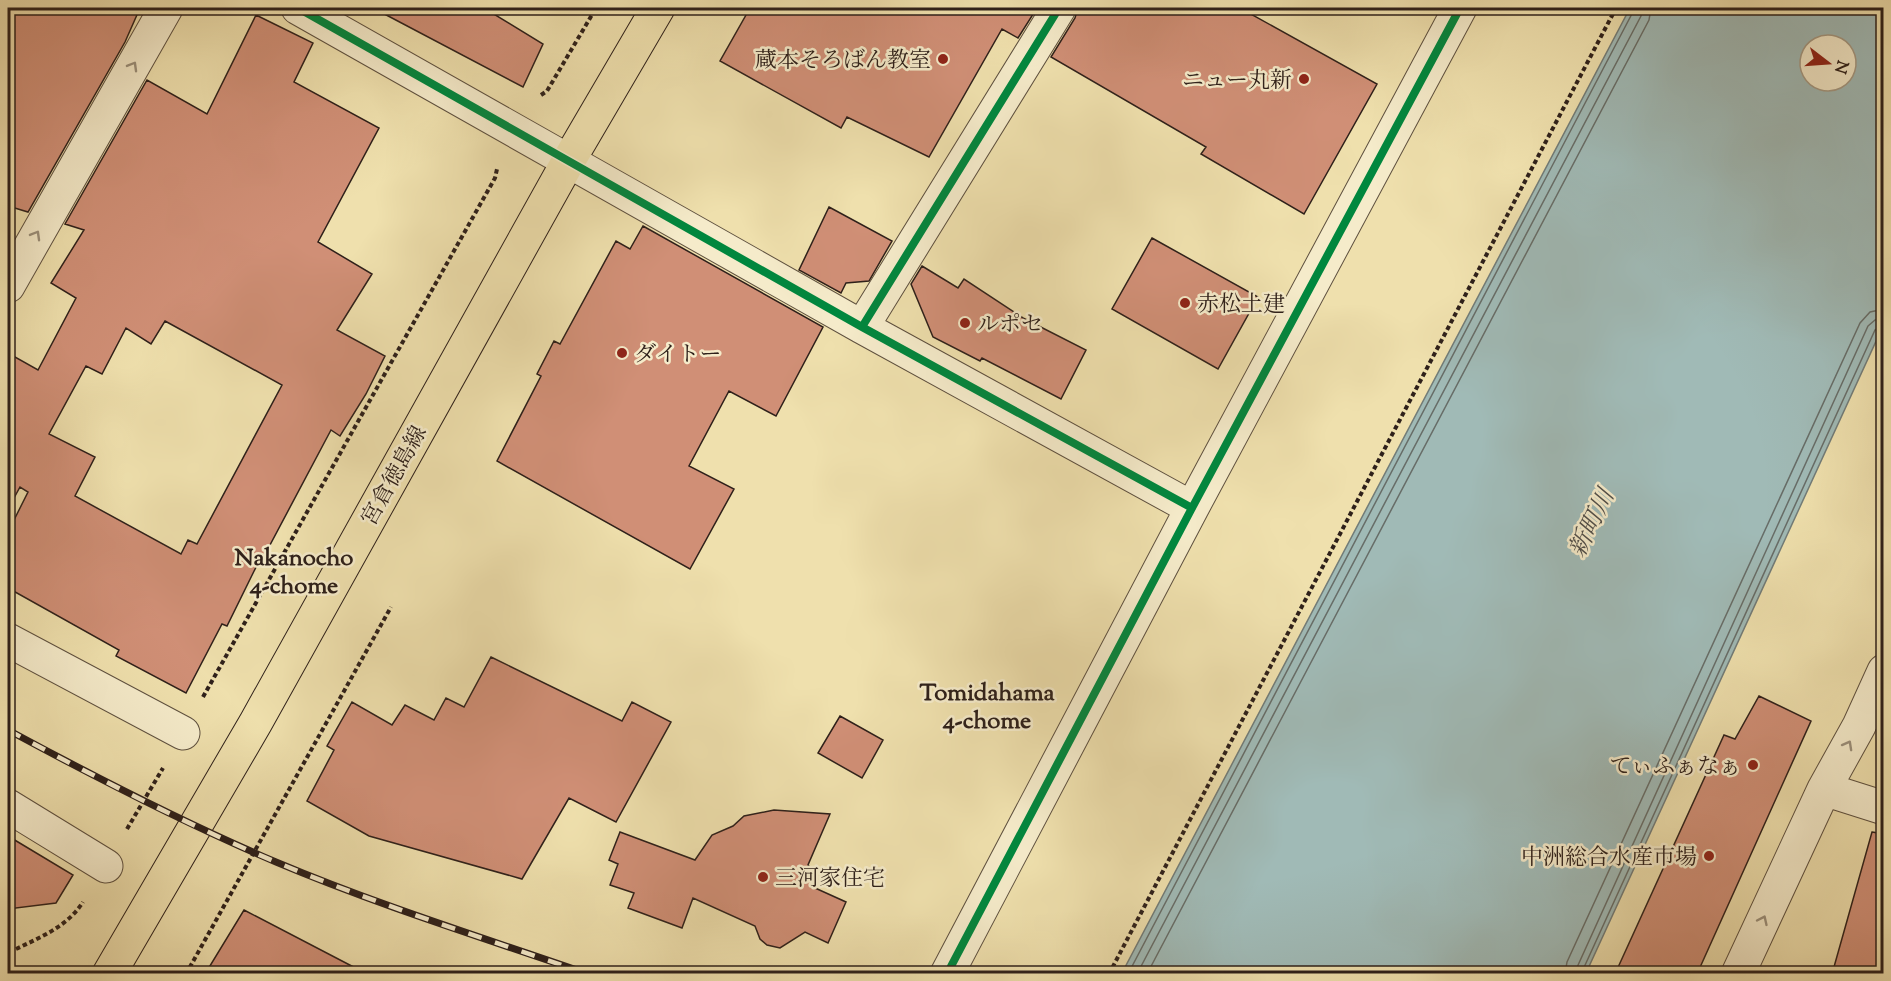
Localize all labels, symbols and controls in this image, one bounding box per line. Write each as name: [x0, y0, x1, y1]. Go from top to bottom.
north arrow: [1798, 33, 1858, 93]
place label: 蔵本そろばん教室: [755, 46, 931, 78]
marker: 蔵本そろばん教室: [936, 52, 950, 66]
text: N: [1827, 57, 1853, 76]
one-way arrow: [126, 62, 137, 72]
place label: ニュー丸新: [1182, 66, 1292, 98]
marker: ニュー丸新: [1297, 72, 1311, 86]
one-way arrow: [29, 231, 41, 242]
place label: 赤松土建: [1197, 290, 1285, 322]
marker: 赤松土建: [1178, 296, 1192, 310]
place label: ルポセ: [977, 310, 1043, 342]
marker: ルポセ: [958, 316, 972, 330]
place label: ダイトー: [634, 340, 722, 372]
marker: ダイトー: [615, 346, 629, 360]
street label: 宮倉徳島線: [355, 421, 436, 532]
water label: 新町川: [1562, 481, 1625, 564]
district label: Nakanocho 4-chome: [234, 542, 354, 604]
district label: Tomidahama 4-chome: [919, 677, 1055, 739]
one-way arrow: [1841, 741, 1853, 751]
place label: てぃふぁなぁ: [1609, 752, 1741, 784]
marker: てぃふぁなぁ: [1746, 758, 1760, 772]
place label: 中洲総合水産市場: [1521, 843, 1697, 875]
marker: 中洲総合水産市場: [1702, 849, 1716, 863]
place label: 三河家住宅: [775, 864, 885, 896]
marker: 三河家住宅: [756, 870, 770, 884]
one-way arrow: [1755, 916, 1767, 927]

